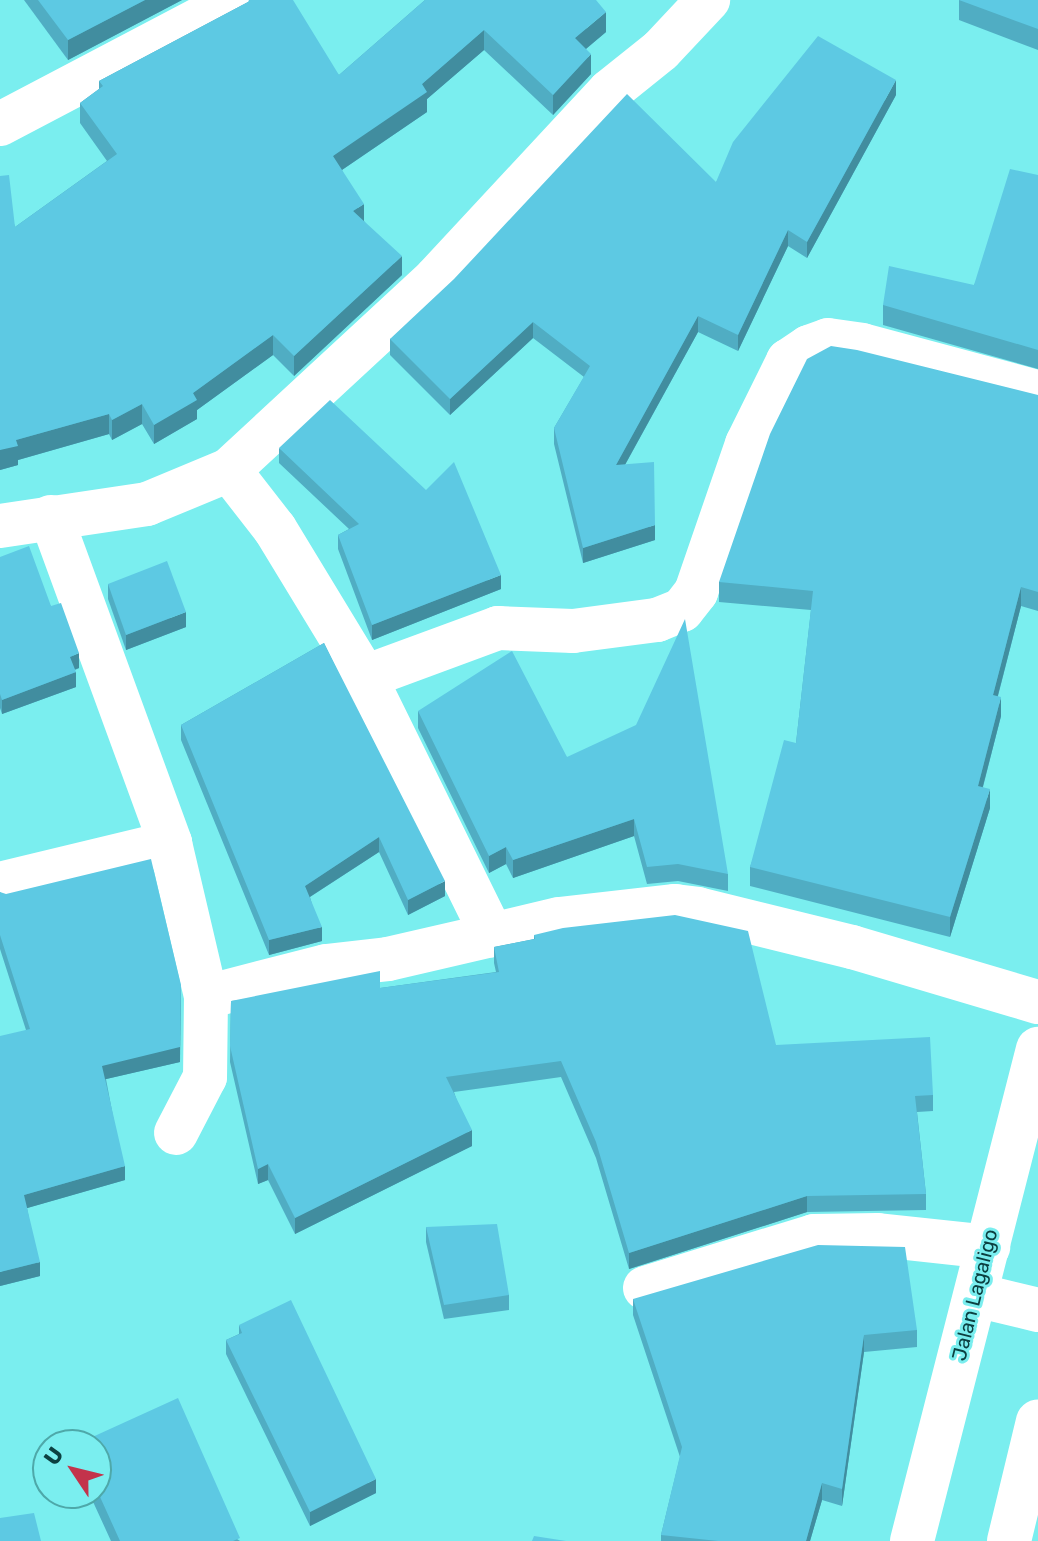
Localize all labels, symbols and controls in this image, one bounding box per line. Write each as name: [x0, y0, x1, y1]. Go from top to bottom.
street label: Jalan Lagaligo: [947, 1227, 1003, 1363]
north arrow: [32, 1429, 112, 1509]
text: U: [38, 1442, 69, 1470]

